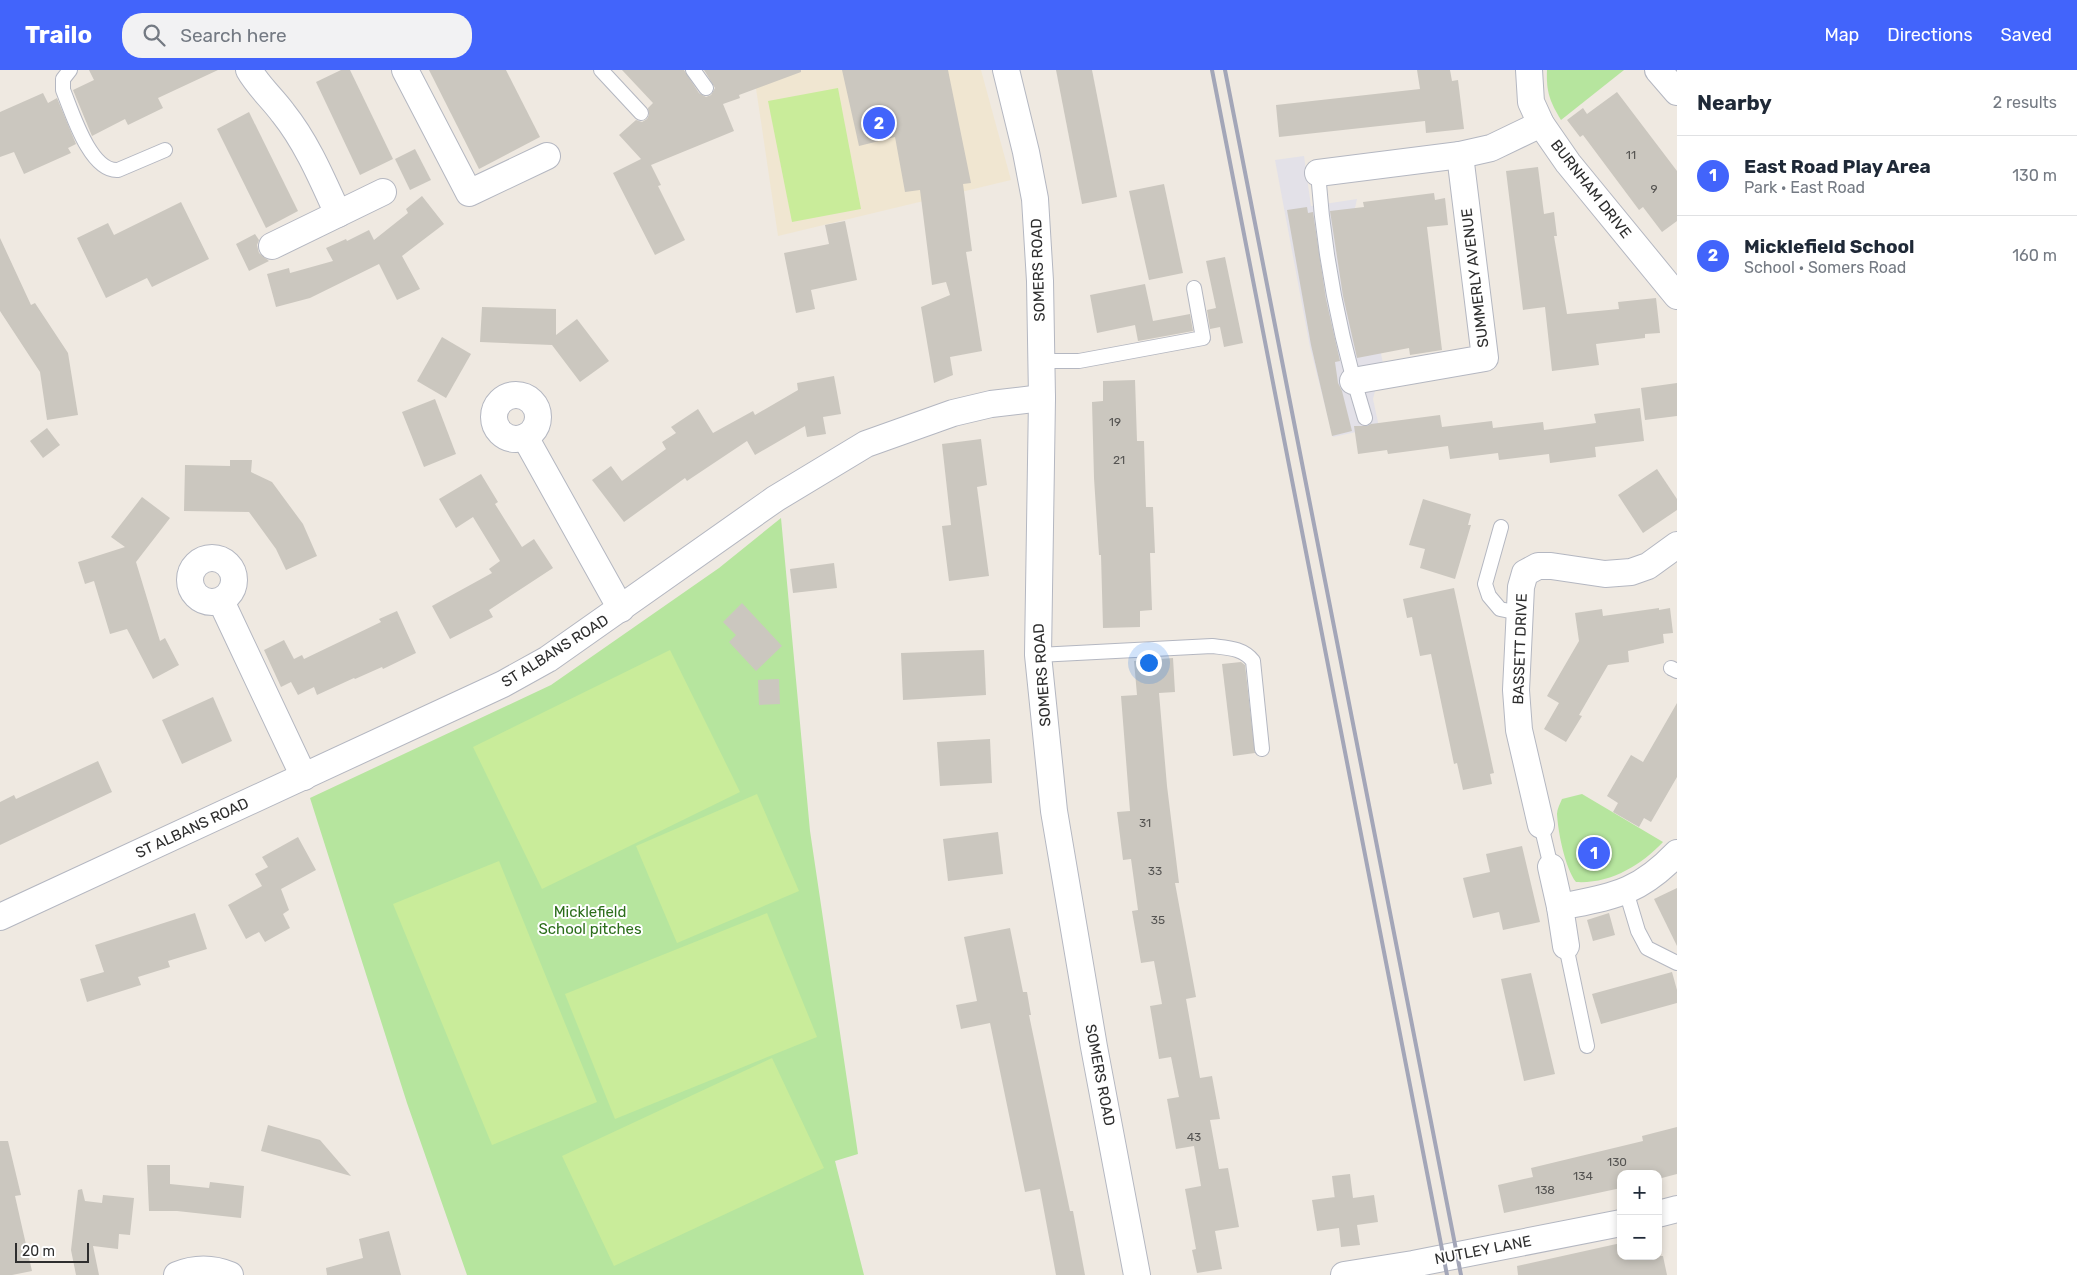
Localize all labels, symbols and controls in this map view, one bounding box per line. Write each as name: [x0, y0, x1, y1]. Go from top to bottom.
search box: [122, 13, 472, 58]
text: Trailo: [25, 21, 92, 49]
icon: search: [140, 21, 168, 49]
text: Search here: [180, 24, 287, 47]
text: Map: [1824, 24, 1859, 46]
text: Directions: [1887, 24, 1973, 46]
text: Saved: [2001, 24, 2052, 46]
text: Nearby: [1697, 90, 1772, 115]
text: 2 results: [1993, 93, 2057, 112]
pin: 2: [863, 104, 895, 142]
street label: BURNHAM DRIVE: [1547, 136, 1635, 242]
house number: 11: [1626, 148, 1636, 162]
text: East Road Play Area: [1744, 155, 1931, 178]
text: 1: [1709, 166, 1717, 185]
text: 130 m: [2012, 166, 2057, 185]
text: Park · East Road: [1744, 178, 1865, 197]
house number: 9: [1650, 182, 1658, 196]
street label: SUMMERLY AVENUE: [1458, 207, 1492, 349]
street label: SOMERS ROAD: [1027, 218, 1049, 322]
text: Micklefield School: [1744, 235, 1915, 258]
text: 2: [1708, 246, 1718, 265]
text: 160 m: [2012, 246, 2057, 265]
text: School · Somers Road: [1744, 258, 1906, 277]
house number: 19: [1109, 415, 1121, 429]
house number: 21: [1113, 453, 1125, 467]
street label: BASSETT DRIVE: [1509, 593, 1531, 705]
street label: ST ALBANS ROAD: [498, 611, 612, 691]
street label: SOMERS ROAD: [1029, 623, 1055, 727]
your location: [1136, 650, 1162, 676]
street label: ST ALBANS ROAD: [133, 794, 251, 862]
house number: 31: [1139, 816, 1151, 830]
pin: 1: [1578, 834, 1610, 872]
house number: 33: [1148, 864, 1162, 878]
park label: Micklefield School pitches: [538, 903, 642, 938]
house number: 35: [1151, 913, 1165, 927]
street label: SOMERS ROAD: [1081, 1022, 1119, 1128]
house number: 43: [1187, 1130, 1201, 1144]
house number: 130: [1607, 1155, 1627, 1169]
house number: 134: [1573, 1169, 1593, 1183]
map controls: [1617, 1170, 1662, 1260]
button: +: [1617, 1170, 1662, 1215]
house number: 138: [1535, 1183, 1555, 1197]
button: −: [1617, 1215, 1662, 1260]
street label: NUTLEY LANE: [1433, 1232, 1533, 1268]
scale bar: [15, 1240, 89, 1263]
text: 20 m: [22, 1243, 55, 1260]

